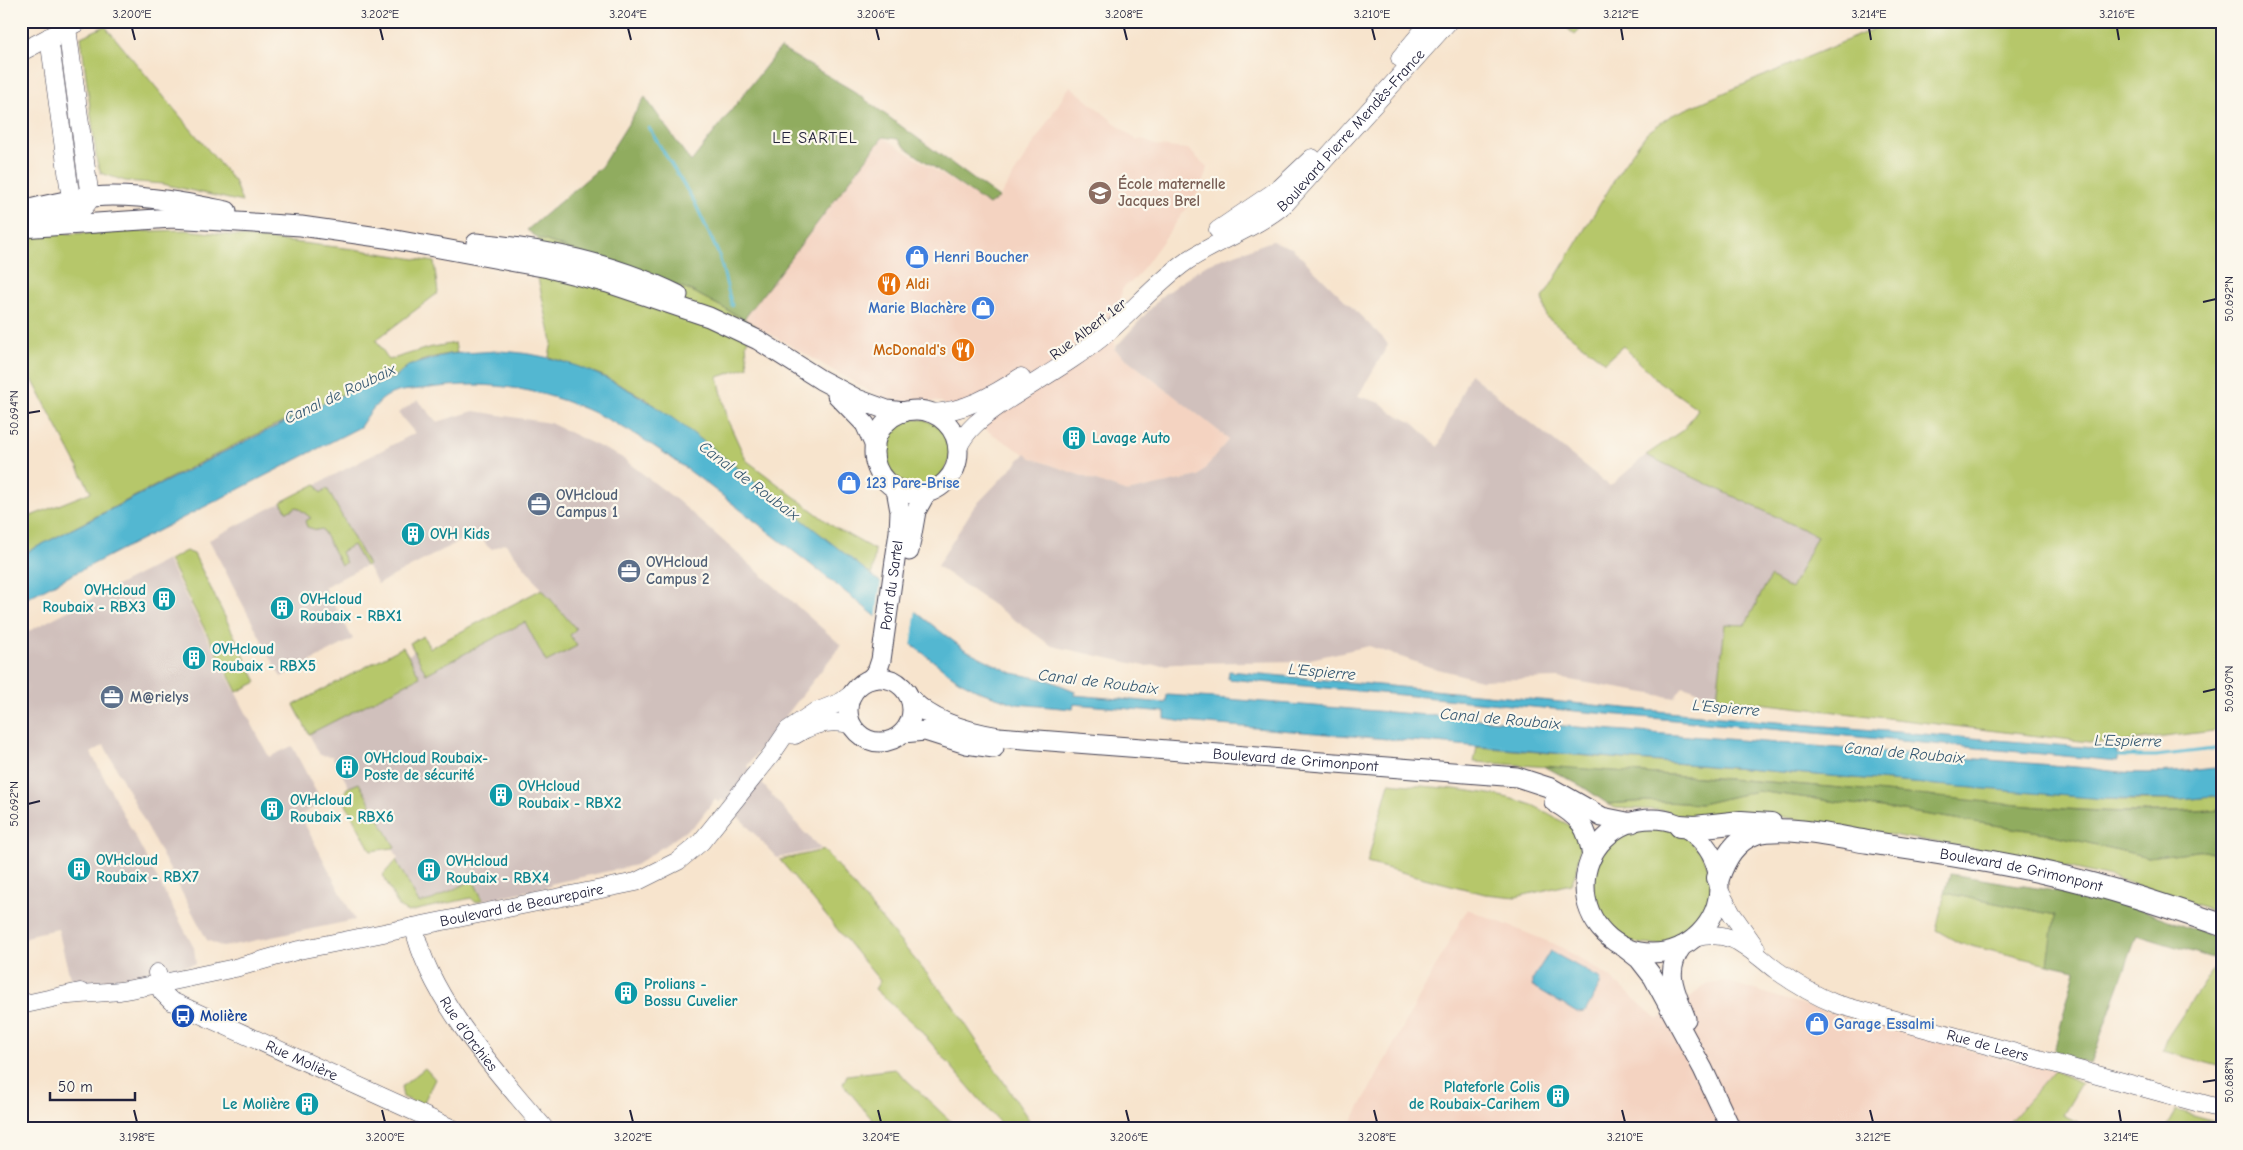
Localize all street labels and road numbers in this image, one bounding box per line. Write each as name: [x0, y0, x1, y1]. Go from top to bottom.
street label: Boulevard Pierre Mendès-France: [1273, 45, 1429, 216]
street label: Rue Albert 1er: [1046, 294, 1130, 364]
street label: Pont du Sartel: [876, 539, 907, 631]
street label: Boulevard de Grimonpont: [1212, 745, 1380, 775]
street label: Boulevard de Grimonpont: [1939, 844, 2105, 896]
street label: Boulevard de Beaurepaire: [438, 880, 605, 930]
street label: Rue d'Orchies: [436, 993, 502, 1075]
street label: Rue de Leers: [1945, 1026, 2031, 1065]
street label: Rue Molière: [263, 1036, 341, 1085]

